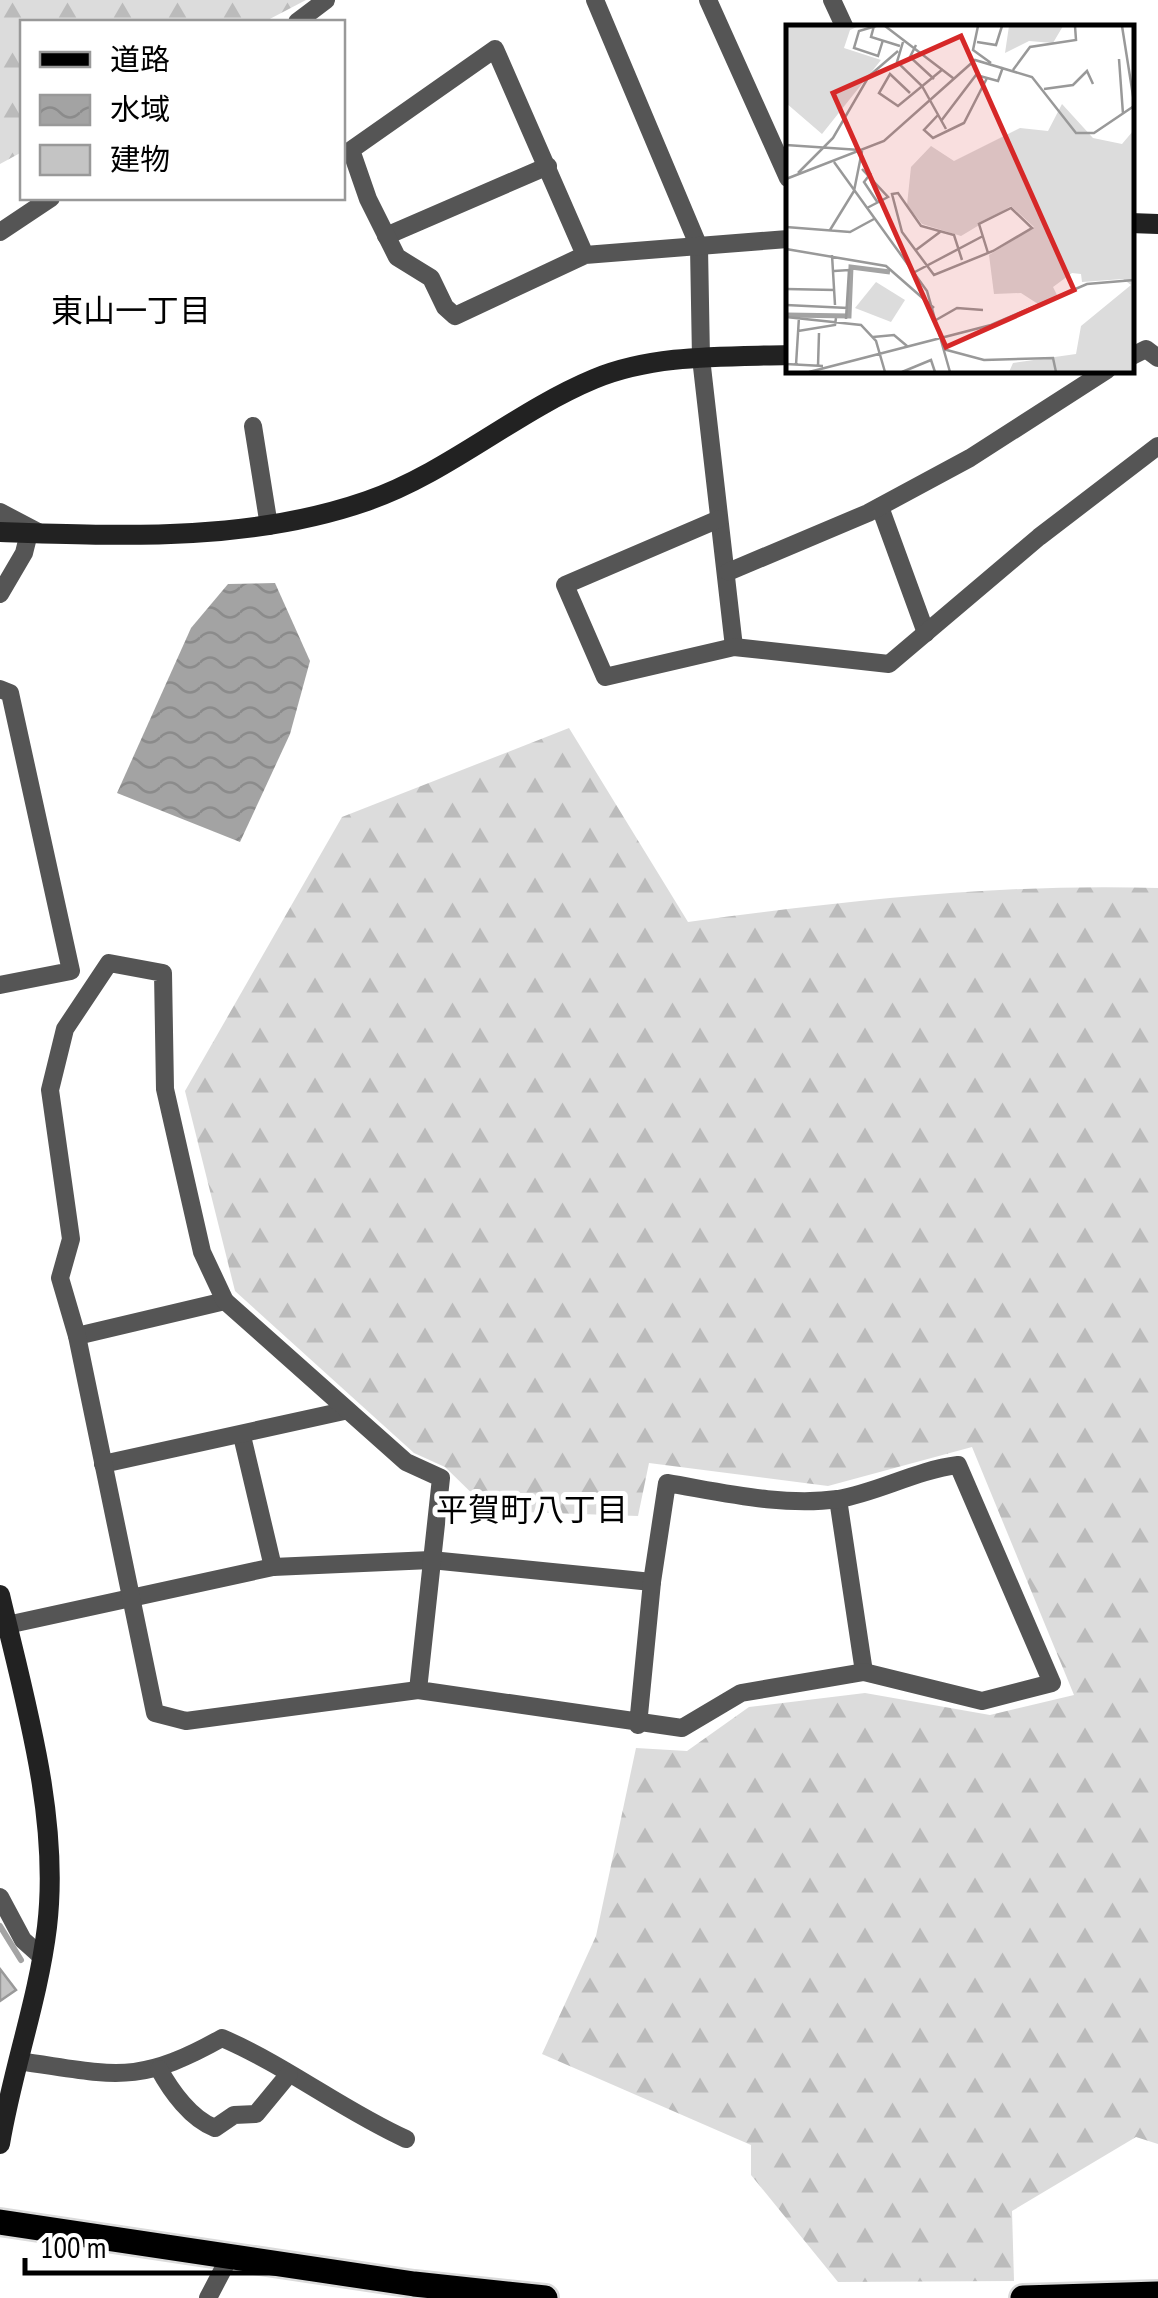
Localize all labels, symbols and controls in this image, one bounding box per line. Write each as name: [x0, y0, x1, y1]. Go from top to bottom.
legend: [20, 20, 345, 200]
inset map: [786, 25, 1133, 372]
text: 道路: [110, 39, 170, 78]
text: 水域: [110, 89, 170, 128]
text: 建物: [110, 139, 170, 178]
district label: 東山一丁目: [51, 289, 211, 331]
district label: 平賀町八丁目: [436, 1488, 628, 1530]
scale bar: [25, 2213, 312, 2275]
text: 100 m: [40, 2227, 106, 2266]

